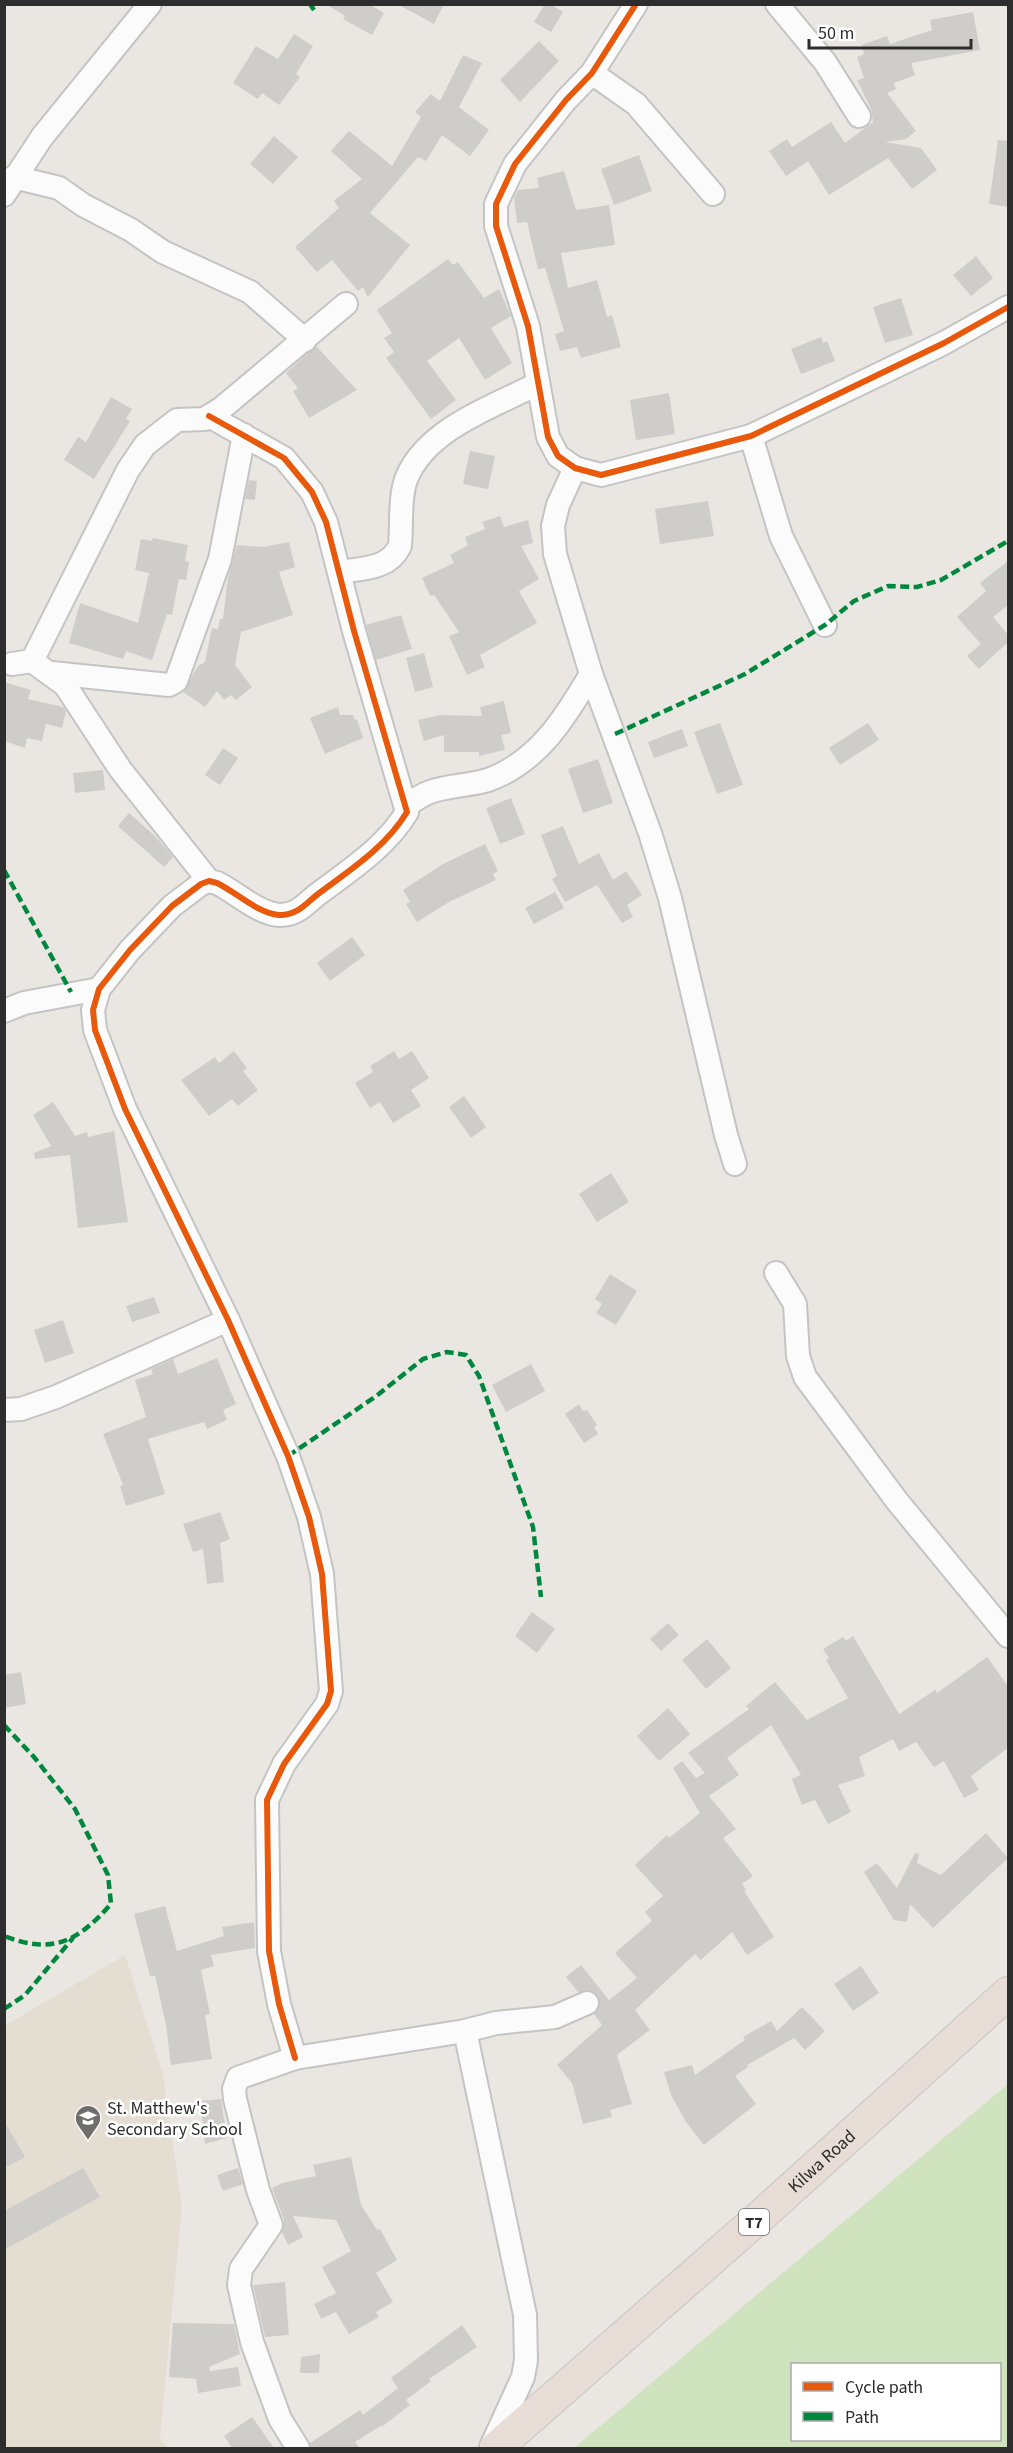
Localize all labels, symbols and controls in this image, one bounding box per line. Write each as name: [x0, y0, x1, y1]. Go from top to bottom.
scale bar: [809, 12, 971, 50]
text: 50 m: [818, 21, 854, 46]
place label: St. Matthew's Secondary School: [107, 2096, 242, 2142]
school or university icon: St. Matthew's Secondary School: [73, 2103, 103, 2141]
street label: Kilwa Road: [783, 2124, 861, 2199]
road number: T7: [739, 2209, 769, 2235]
legend: [791, 2363, 1001, 2441]
text: Cycle path: [845, 2375, 923, 2400]
text: Path: [845, 2405, 879, 2430]

